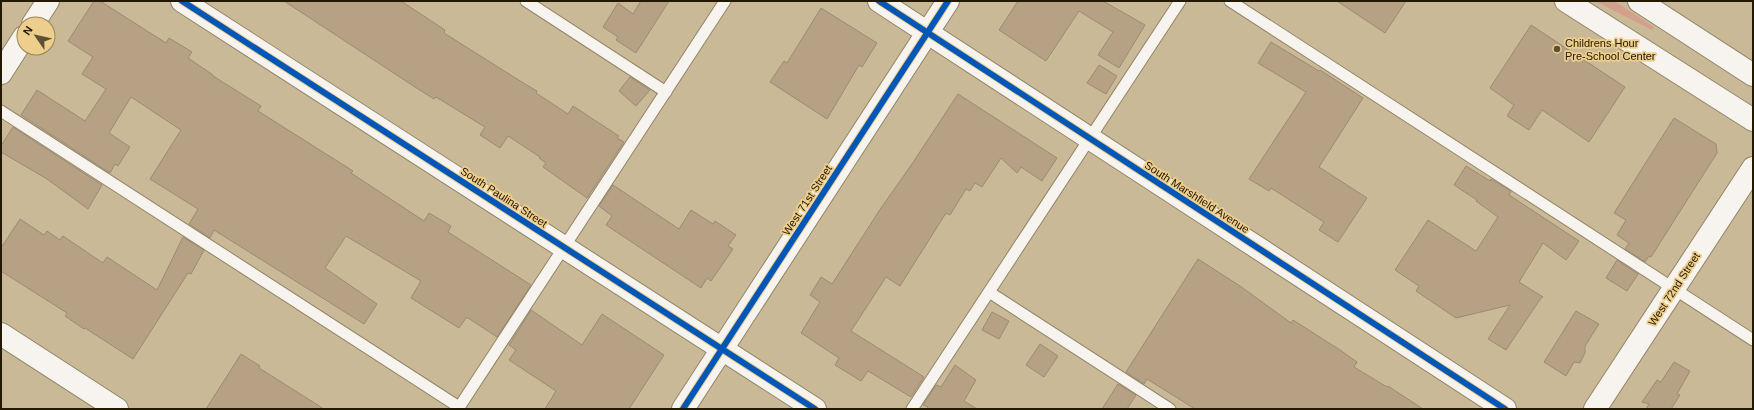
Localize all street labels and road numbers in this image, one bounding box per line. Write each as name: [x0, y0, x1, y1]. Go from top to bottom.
street label: South Marshfield Avenue: [1143, 159, 1251, 235]
street label: West 71st Street: [780, 163, 834, 237]
street label: South Paulina Street: [458, 164, 550, 230]
street label: West 72nd Street: [1646, 250, 1702, 328]

